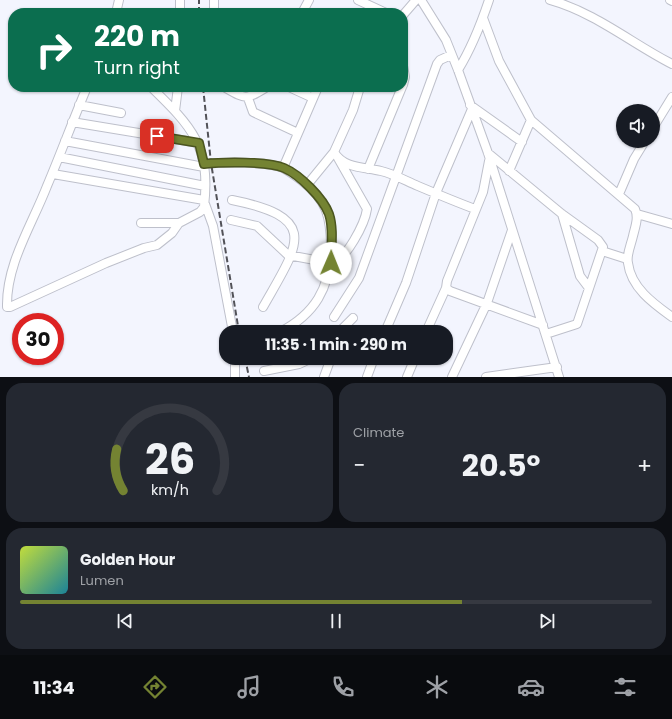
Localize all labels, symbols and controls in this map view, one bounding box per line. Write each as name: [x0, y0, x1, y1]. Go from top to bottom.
text: 220 m: [94, 17, 180, 56]
icon: right: [28, 24, 80, 76]
text: Turn right: [94, 55, 180, 80]
map controls: [616, 104, 660, 148]
button: sound: [616, 104, 660, 148]
pin: [140, 119, 174, 153]
icon: arrive: [146, 125, 168, 147]
position arrow: [310, 242, 352, 284]
speed limit sign: 30: [12, 313, 64, 365]
text: 11:35 · 1 min · 290 m: [265, 334, 407, 355]
text: Climate: [353, 423, 404, 442]
text: 26: [144, 429, 195, 488]
text: 20.5°: [462, 444, 540, 487]
text: −: [353, 450, 365, 481]
text: +: [637, 450, 652, 481]
text: km/h: [150, 479, 189, 499]
text: Golden Hour: [80, 549, 175, 570]
text: Lumen: [80, 571, 124, 590]
icon: previous: [114, 610, 136, 632]
icon: pause: [325, 610, 347, 632]
icon: next: [536, 610, 558, 632]
icon: directions: [141, 673, 169, 701]
icon: music: [235, 673, 263, 701]
icon: phone: [329, 673, 357, 701]
icon: climate: [423, 673, 451, 701]
icon: car: [517, 673, 545, 701]
icon: filters: [611, 673, 639, 701]
text: 11:34: [33, 675, 75, 700]

